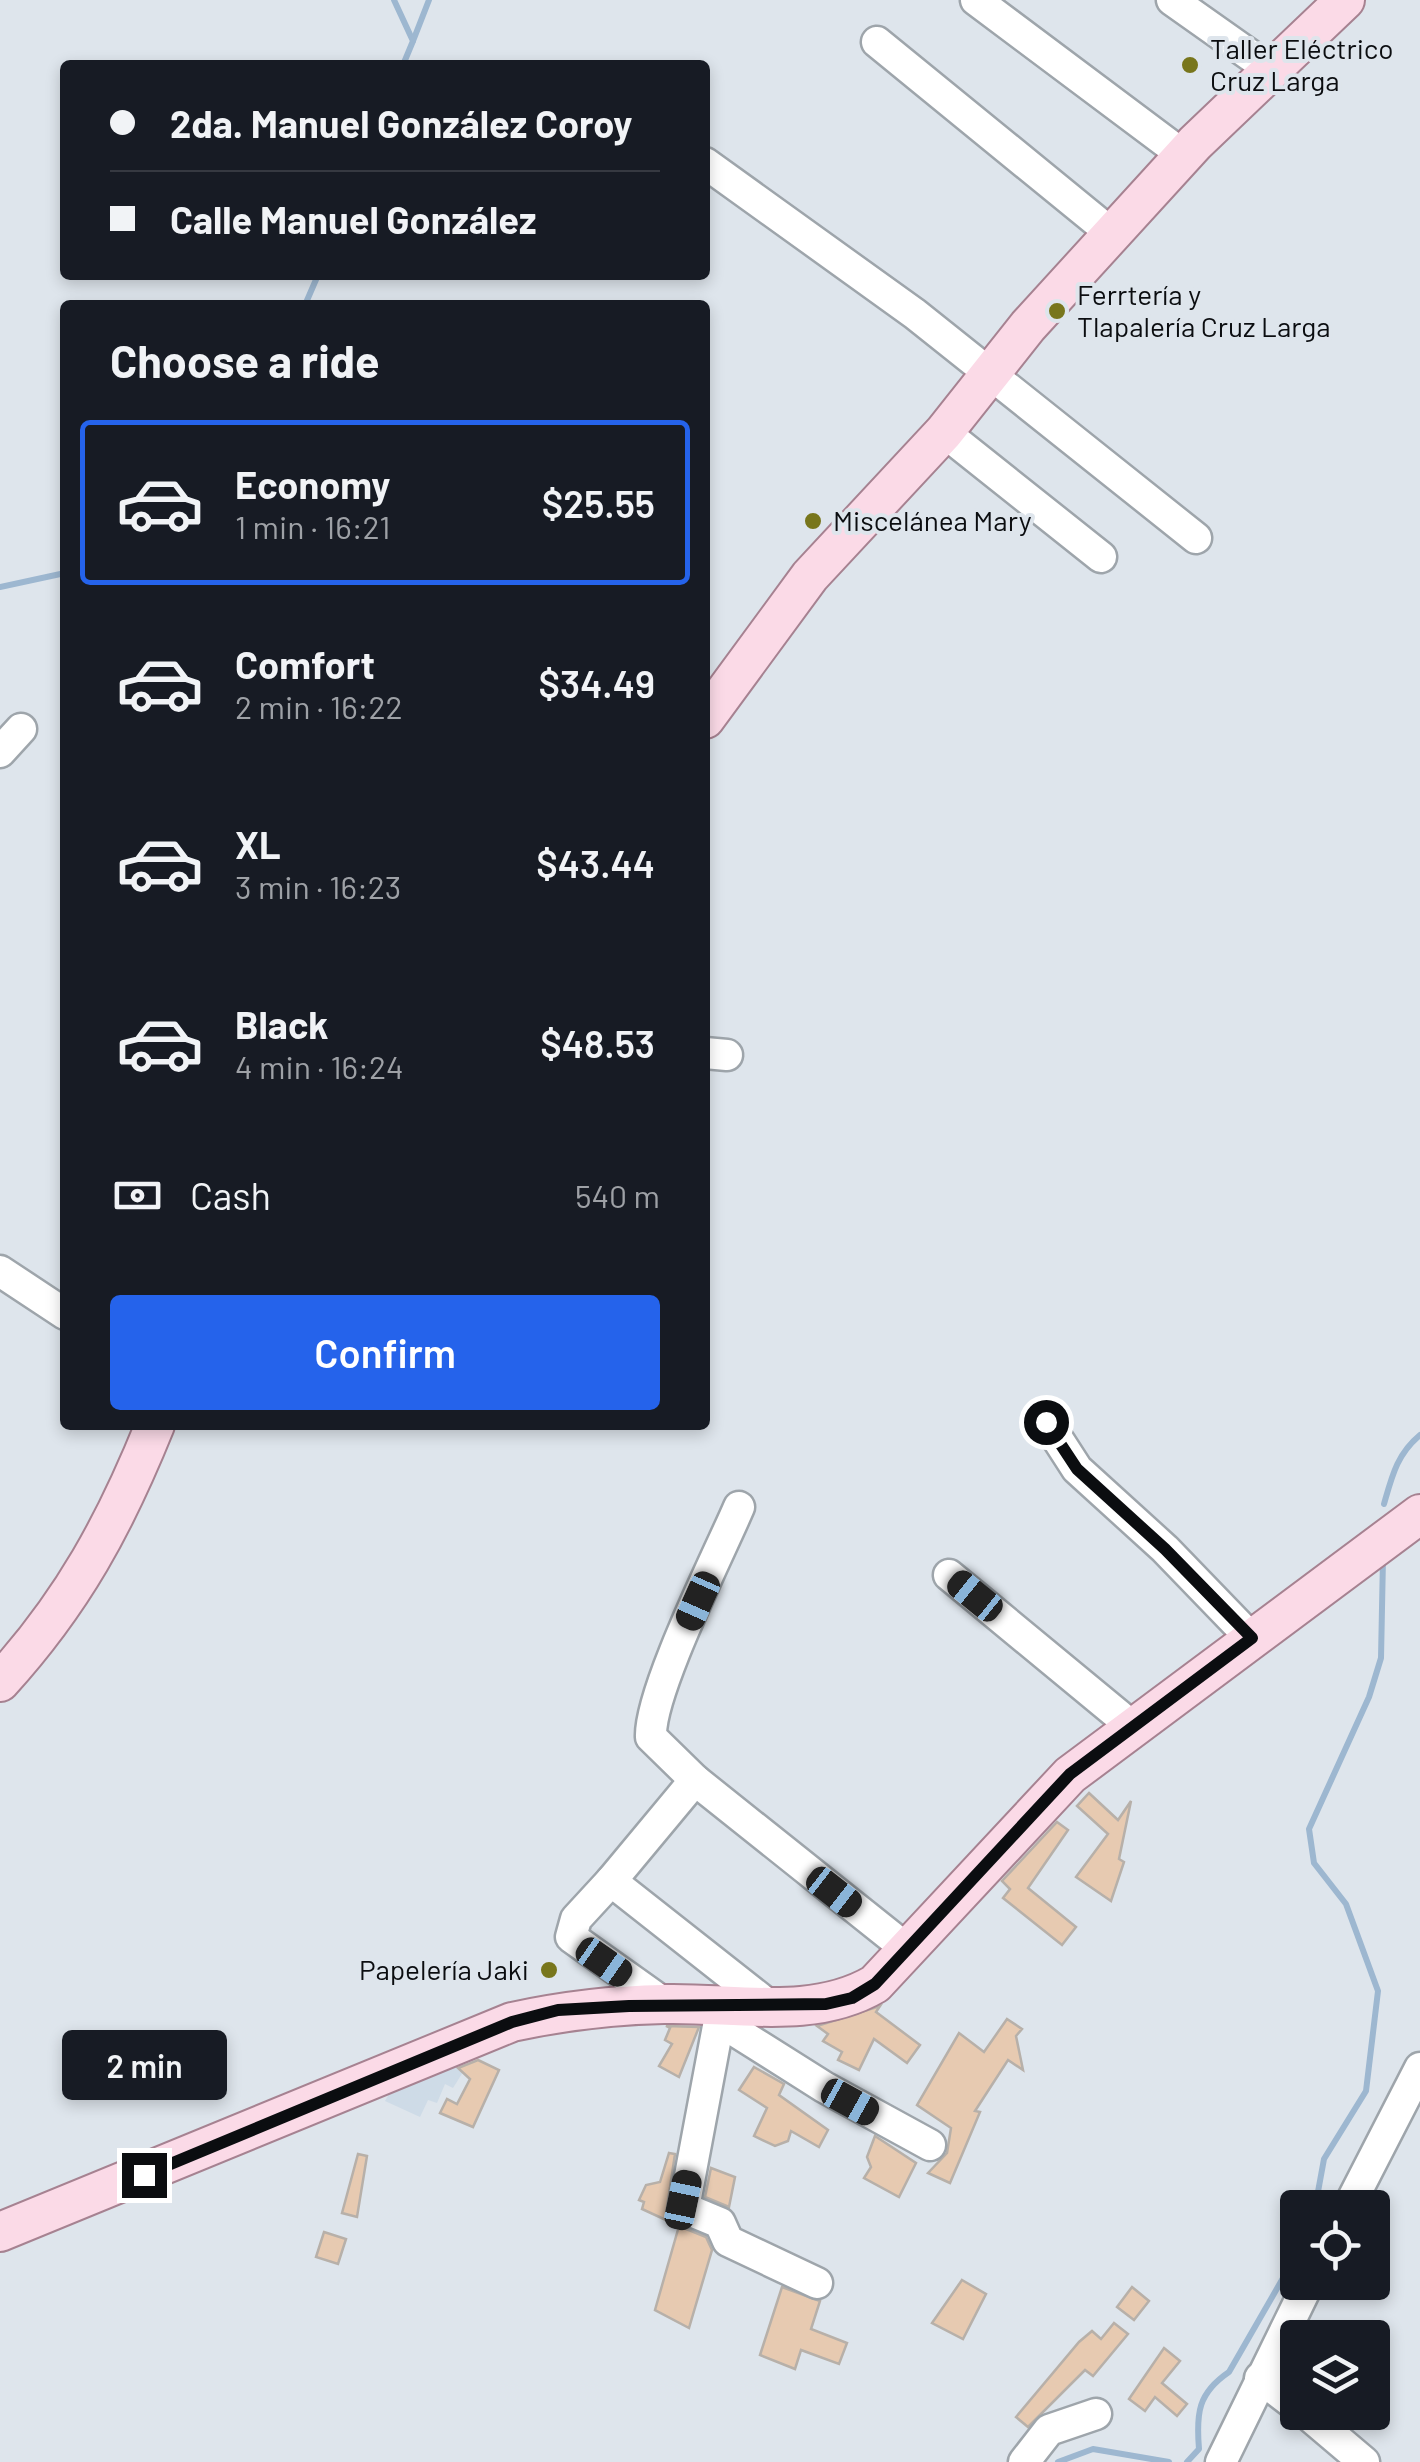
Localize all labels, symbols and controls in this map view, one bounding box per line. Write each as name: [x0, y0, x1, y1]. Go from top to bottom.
place label: Taller Eléctrico Cruz Larga: [1210, 31, 1394, 97]
marker: Taller Eléctrico Cruz Larga: [1179, 54, 1201, 76]
text: 2da. Manuel González Coroy: [170, 100, 632, 146]
text: Calle Manuel González: [170, 196, 537, 242]
place label: Ferrtería y Tlapalería Cruz Larga: [1077, 277, 1330, 343]
marker: Ferrtería y Tlapalería Cruz Larga: [1046, 300, 1068, 322]
text: Choose a ride: [110, 333, 380, 387]
icon: car: [115, 458, 205, 548]
text: Economy: [235, 461, 390, 507]
text: $25.55: [542, 480, 655, 526]
place label: Miscelánea Mary: [833, 503, 1032, 537]
text: 1 min · 16:21: [235, 507, 390, 545]
marker: Miscelánea Mary: [802, 510, 824, 532]
icon: car: [115, 638, 205, 728]
text: Comfort: [235, 641, 375, 687]
text: $34.49: [538, 660, 655, 706]
text: 2 min · 16:22: [235, 687, 403, 725]
icon: car: [115, 818, 205, 908]
text: XL: [235, 821, 281, 867]
text: $43.44: [536, 840, 655, 886]
text: 3 min · 16:23: [235, 867, 401, 905]
icon: car: [115, 998, 205, 1088]
text: Black: [235, 1001, 329, 1047]
text: $48.53: [540, 1020, 655, 1066]
text: 4 min · 16:24: [235, 1047, 404, 1085]
icon: cash: [110, 1168, 165, 1223]
text: Cash: [190, 1172, 271, 1218]
text: 540 m: [575, 1176, 660, 1214]
button: Confirm: [110, 1295, 660, 1410]
route start: [1024, 1400, 1069, 1445]
car: [942, 1565, 1008, 1627]
car: [672, 1567, 724, 1635]
car: [801, 1862, 867, 1922]
car: [571, 1933, 637, 1991]
place label: Papelería Jaki: [359, 1952, 529, 1986]
marker: Papelería Jaki: [538, 1959, 560, 1981]
callout: 2 min: [62, 2030, 226, 2100]
text: 2 min: [106, 2046, 183, 2084]
car: [816, 2074, 884, 2130]
route end: [122, 2153, 167, 2198]
car: [662, 2168, 704, 2232]
map controls: [1280, 2190, 1390, 2430]
button: locate: [1280, 2190, 1390, 2300]
button: layers: [1280, 2320, 1390, 2430]

